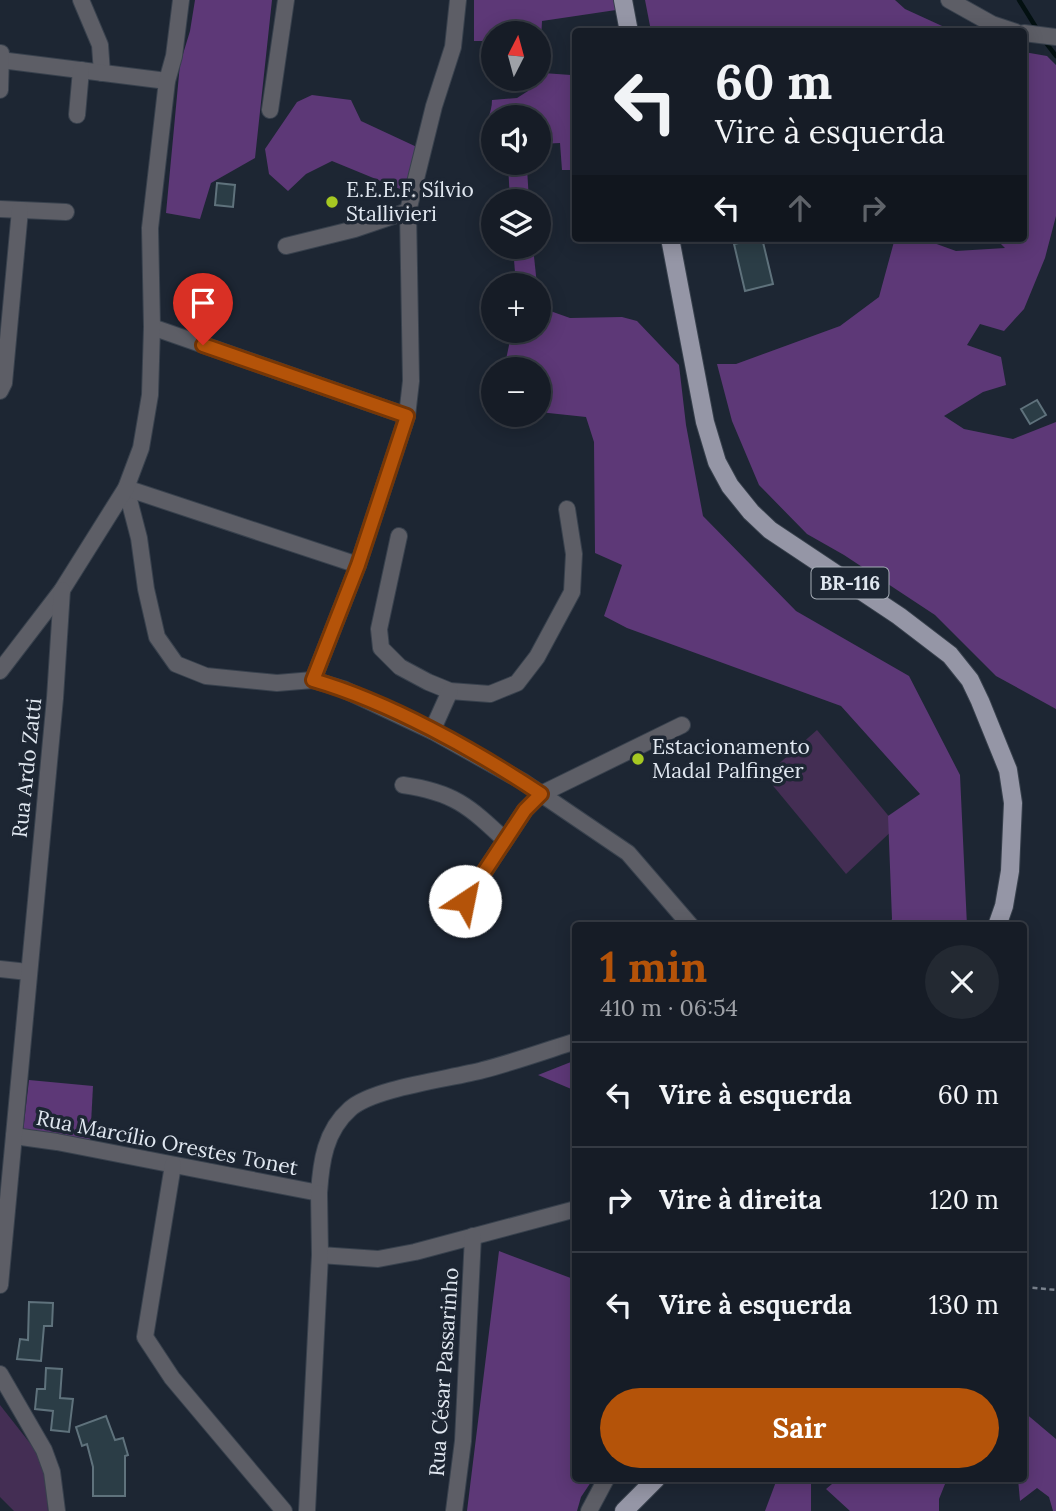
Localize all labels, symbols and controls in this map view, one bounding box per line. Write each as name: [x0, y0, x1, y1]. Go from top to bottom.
north arrow: [481, 21, 551, 91]
map controls: [481, 21, 551, 427]
text: 60 m: [715, 50, 832, 112]
icon: left: [600, 56, 691, 147]
button: sound: [481, 105, 551, 175]
text: Vire à esquerda: [715, 111, 945, 152]
place label: E.E.E.F. Sílvio Stallivieri: [346, 176, 474, 227]
button: layers: [481, 189, 551, 259]
icon: left: [708, 189, 746, 227]
icon: ahead: [781, 189, 819, 227]
icon: right: [854, 189, 892, 227]
marker: E.E.E.F. Sílvio Stallivieri: [324, 194, 340, 210]
pin: [173, 273, 233, 345]
button: +: [481, 273, 551, 343]
icon: arrive: [184, 284, 222, 322]
button: −: [481, 357, 551, 427]
road number: BR-116: [812, 568, 888, 598]
street label: Rua Ardo Zatti: [6, 697, 47, 839]
place label: Estacionamento Madal Palfinger: [652, 733, 810, 784]
marker: Estacionamento Madal Palfinger: [630, 751, 646, 767]
position arrow: [428, 864, 502, 938]
text: 1 min: [600, 940, 707, 994]
button: close: [925, 945, 999, 1019]
text: 410 m · 06:54: [600, 993, 738, 1022]
icon: left: [600, 1076, 638, 1114]
text: Vire à esquerda: [659, 1078, 852, 1111]
text: 60 m: [938, 1078, 999, 1111]
street label: Rua Marcílio Orestes Tonet: [34, 1104, 301, 1181]
icon: right: [600, 1181, 638, 1219]
text: Vire à direita: [659, 1183, 822, 1216]
text: 120 m: [929, 1183, 999, 1216]
street label: Rua César Passarinho: [423, 1266, 464, 1477]
icon: left: [600, 1286, 638, 1324]
text: Vire à esquerda: [659, 1288, 852, 1321]
text: 130 m: [929, 1288, 999, 1321]
button: Sair: [600, 1388, 999, 1468]

